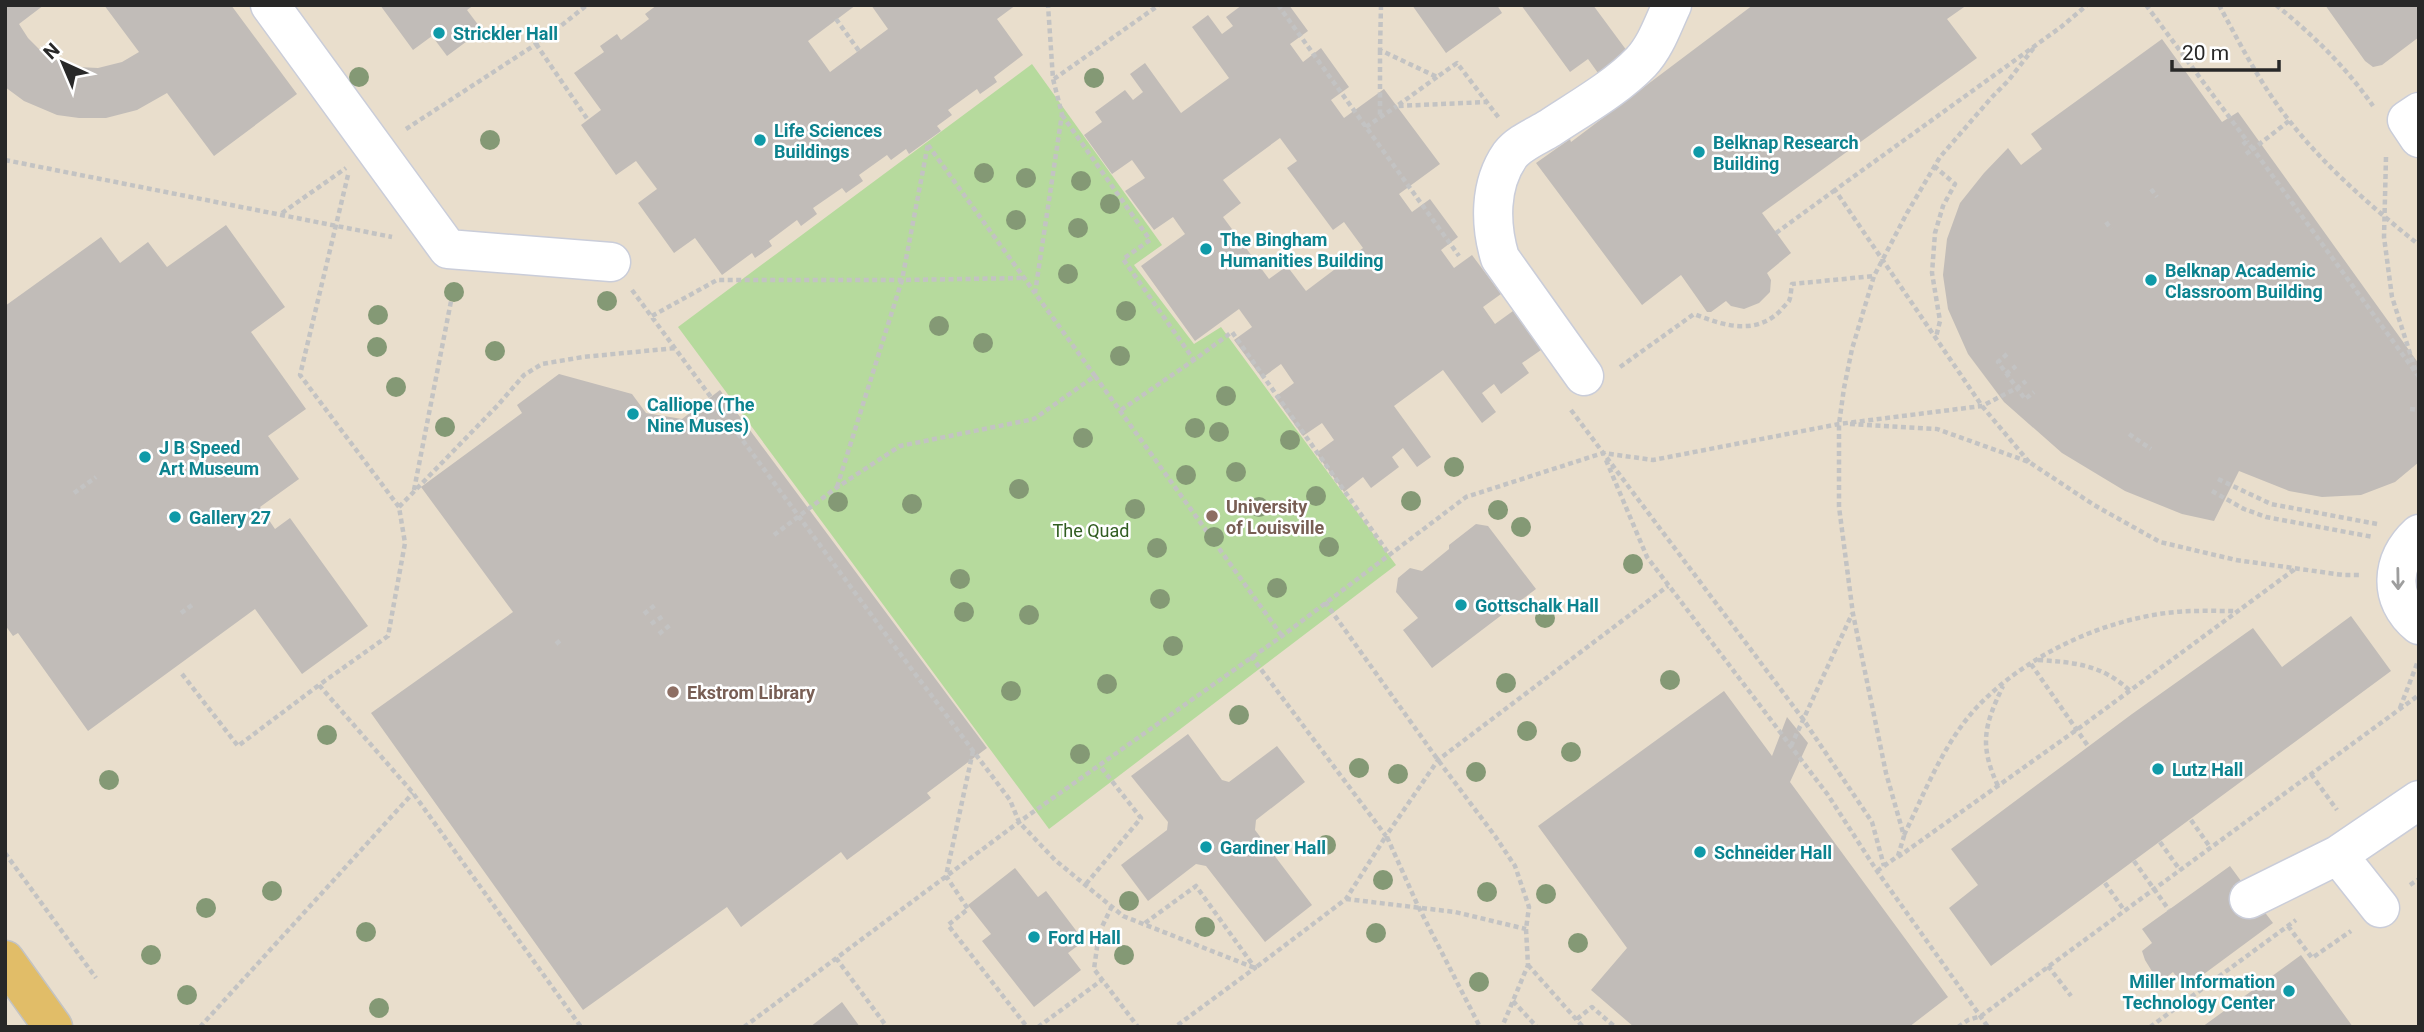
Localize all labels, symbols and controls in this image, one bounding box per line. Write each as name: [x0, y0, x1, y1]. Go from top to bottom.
place label: Strickler Hall: [453, 23, 558, 44]
marker: Strickler Hall: [431, 25, 447, 41]
north arrow: [28, 28, 98, 98]
scale bar: [2172, 28, 2279, 72]
text: N: [39, 38, 64, 64]
text: 20 m: [2182, 41, 2229, 65]
place label: Life Sciences Buildings: [774, 120, 882, 162]
marker: Life Sciences Buildings: [752, 132, 768, 148]
place label: Belknap Research Building: [1713, 132, 1859, 174]
marker: Belknap Research Building: [1691, 144, 1707, 160]
place label: The Bingham Humanities Building: [1220, 229, 1384, 271]
marker: The Bingham Humanities Building: [1198, 241, 1214, 257]
place label: Belknap Academic Classroom Building: [2165, 260, 2323, 302]
marker: Belknap Academic Classroom Building: [2143, 272, 2159, 288]
place label: Calliope (The Nine Muses): [647, 394, 755, 437]
marker: Calliope (The Nine Muses): [625, 406, 641, 422]
place label: J B Speed Art Museum: [159, 437, 259, 479]
marker: J B Speed Art Museum: [137, 449, 153, 465]
place label: University of Louisville: [1226, 496, 1324, 538]
place label: Gallery 27: [189, 507, 271, 528]
marker: University of Louisville: [1204, 508, 1220, 524]
marker: Gallery 27: [167, 509, 183, 525]
park label: The Quad: [1053, 520, 1129, 541]
one-way arrow: [2391, 567, 2405, 590]
place label: Gottschalk Hall: [1475, 595, 1599, 616]
marker: Gottschalk Hall: [1453, 597, 1469, 613]
place label: Ekstrom Library: [687, 682, 816, 703]
marker: Ekstrom Library: [665, 684, 681, 700]
place label: Lutz Hall: [2172, 759, 2243, 780]
marker: Lutz Hall: [2150, 761, 2166, 777]
place label: Gardiner Hall: [1220, 837, 1326, 858]
marker: Gardiner Hall: [1198, 839, 1214, 855]
place label: Schneider Hall: [1714, 842, 1832, 863]
marker: Schneider Hall: [1692, 844, 1708, 860]
place label: Ford Hall: [1048, 927, 1121, 948]
marker: Ford Hall: [1026, 929, 1042, 945]
place label: Miller Information Technology Center: [2122, 971, 2275, 1013]
marker: Miller Information Technology Center: [2281, 983, 2297, 999]

